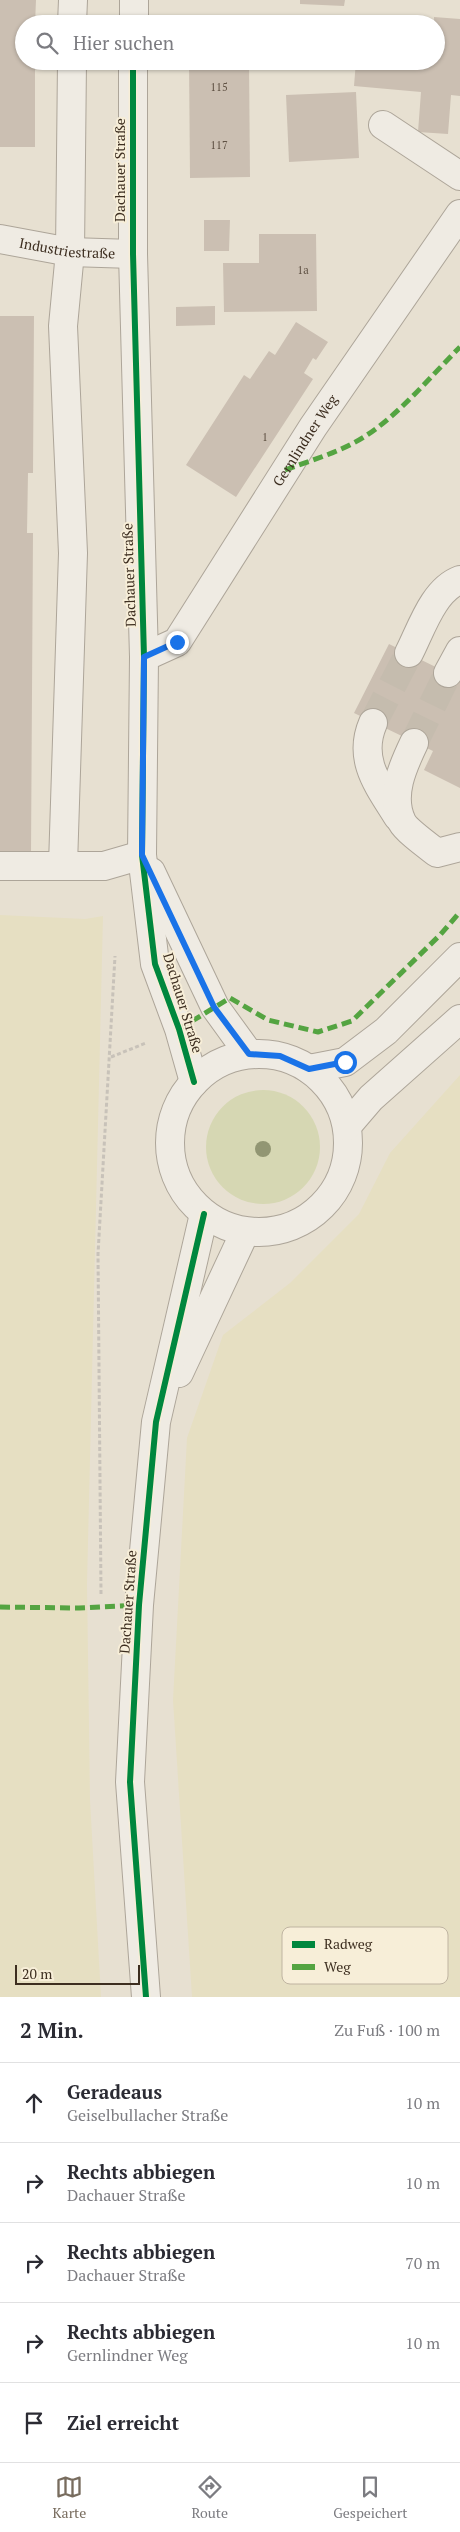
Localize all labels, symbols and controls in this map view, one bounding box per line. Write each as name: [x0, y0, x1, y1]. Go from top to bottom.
search box: [15, 15, 445, 70]
icon: search: [33, 29, 61, 57]
text: Hier suchen: [73, 30, 174, 55]
house number: 115: [210, 80, 228, 94]
street label: Dachauer Straße: [110, 118, 129, 222]
house number: 117: [210, 138, 228, 152]
street label: Industriestraße: [18, 233, 115, 262]
house number: 1a: [297, 263, 309, 277]
street label: Gernlindner Weg: [268, 390, 342, 490]
house number: 1: [262, 430, 268, 444]
street label: Dachauer Straße: [117, 523, 140, 627]
route end: [166, 631, 189, 654]
street label: Dachauer Straße: [159, 950, 208, 1055]
route start: [334, 1051, 357, 1074]
street label: Dachauer Straße: [114, 1550, 141, 1654]
legend: [282, 1927, 448, 1984]
text: Radweg: [324, 1934, 373, 1953]
text: Weg: [324, 1957, 351, 1976]
scale bar: [15, 1962, 140, 1985]
text: 20 m: [22, 1964, 52, 1983]
text: 2 Min.: [20, 2016, 84, 2044]
text: Zu Fuß · 100 m: [334, 2019, 440, 2041]
text: Geradeaus: [67, 2079, 162, 2104]
icon: ahead: [20, 2089, 48, 2117]
text: 10 m: [405, 2092, 440, 2114]
text: Geiselbullacher Straße: [67, 2104, 228, 2126]
text: Rechts abbiegen: [67, 2159, 215, 2184]
icon: right: [20, 2169, 48, 2197]
text: 10 m: [405, 2172, 440, 2194]
text: Dachauer Straße: [67, 2184, 186, 2206]
text: Rechts abbiegen: [67, 2239, 215, 2264]
icon: right: [20, 2249, 48, 2277]
text: 70 m: [405, 2252, 440, 2274]
text: Dachauer Straße: [67, 2264, 186, 2286]
text: Rechts abbiegen: [67, 2319, 215, 2344]
icon: right: [20, 2329, 48, 2357]
text: 10 m: [405, 2332, 440, 2354]
text: Gernlindner Weg: [67, 2344, 188, 2366]
icon: arrive: [20, 2409, 48, 2437]
text: Ziel erreicht: [67, 2410, 179, 2435]
tab: Karte: [53, 2473, 86, 2522]
tab: Route: [191, 2473, 228, 2522]
tab: Gespeichert: [333, 2473, 407, 2522]

